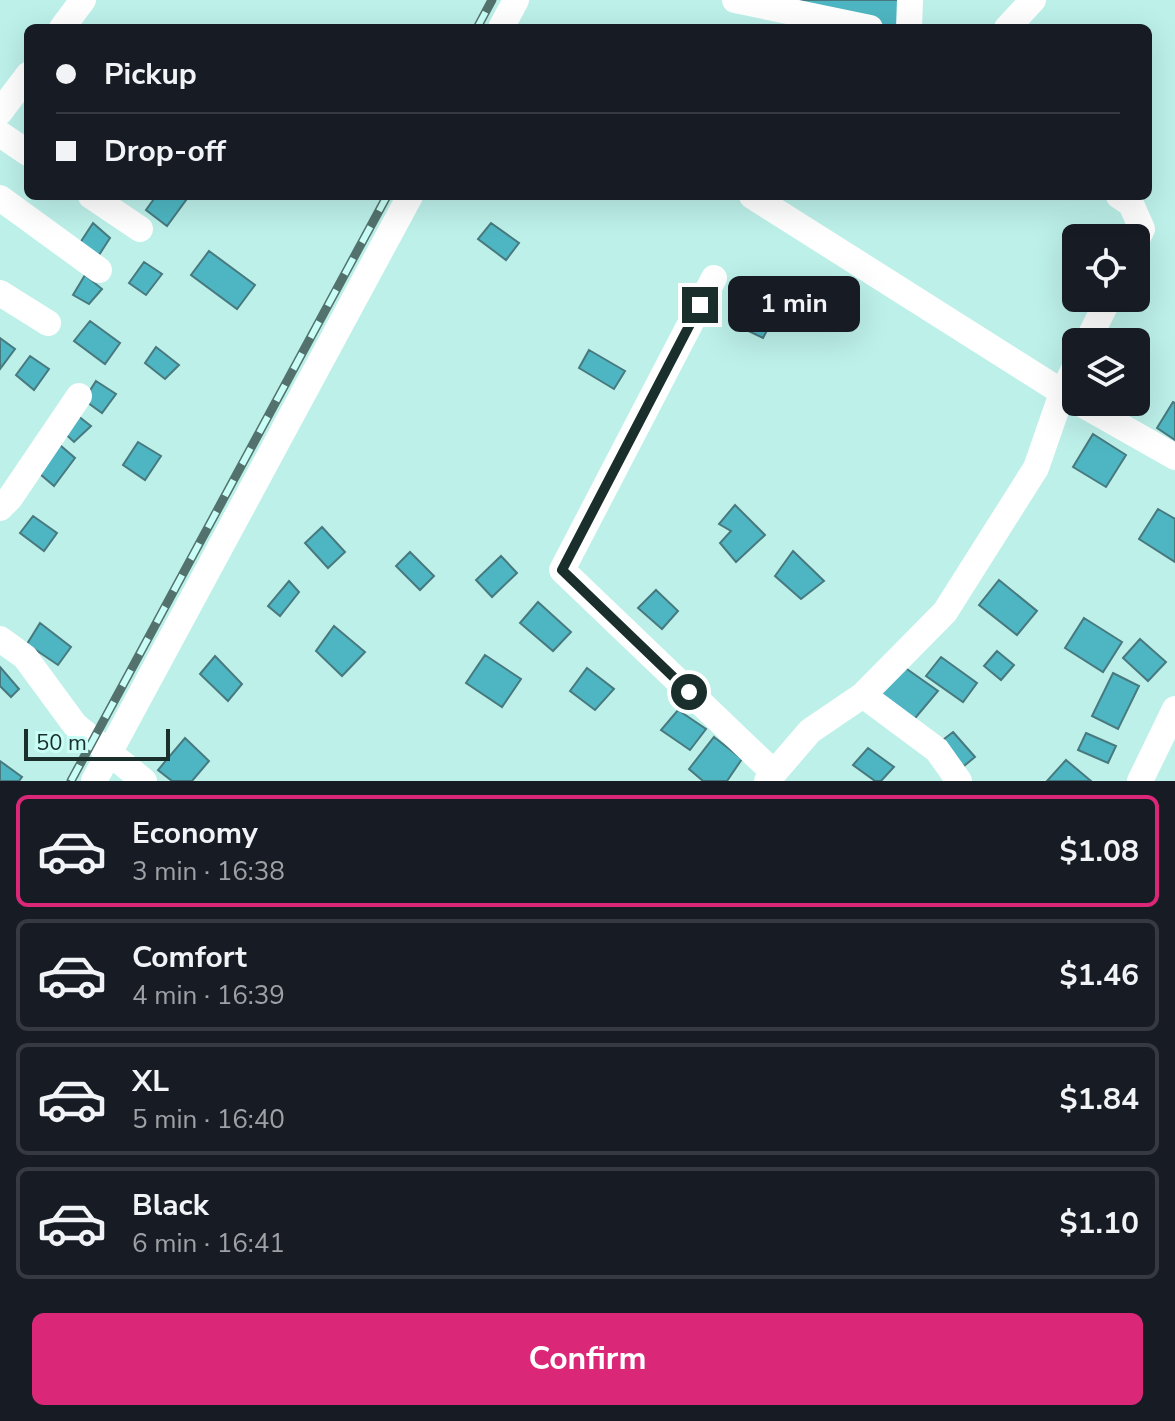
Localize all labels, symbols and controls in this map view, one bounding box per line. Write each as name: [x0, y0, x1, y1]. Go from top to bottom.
text: Pickup: [104, 54, 197, 95]
text: Drop-off: [104, 131, 226, 172]
map controls: [1062, 224, 1150, 416]
button: locate: [1062, 224, 1150, 312]
callout: 1 min: [728, 277, 860, 333]
text: 1 min: [760, 286, 828, 321]
route end: [682, 287, 718, 323]
button: layers: [1062, 328, 1150, 416]
route start: [671, 674, 707, 710]
scale bar: [24, 725, 170, 761]
text: 50 m: [36, 728, 87, 758]
text: Economy: [132, 813, 258, 854]
icon: car: [36, 815, 108, 887]
text: $1.08: [1060, 831, 1139, 872]
text: 3 min · 16:38: [132, 854, 285, 889]
text: Comfort: [132, 937, 247, 978]
icon: car: [36, 939, 108, 1011]
text: $1.46: [1060, 955, 1139, 996]
text: 4 min · 16:39: [132, 978, 285, 1013]
text: XL: [132, 1061, 169, 1102]
icon: car: [36, 1063, 108, 1135]
text: $1.84: [1060, 1079, 1139, 1120]
text: 5 min · 16:40: [132, 1102, 285, 1137]
text: Black: [132, 1185, 209, 1226]
icon: car: [36, 1187, 108, 1259]
text: $1.10: [1060, 1203, 1139, 1244]
text: 6 min · 16:41: [132, 1226, 285, 1261]
button: Confirm: [32, 1313, 1143, 1405]

